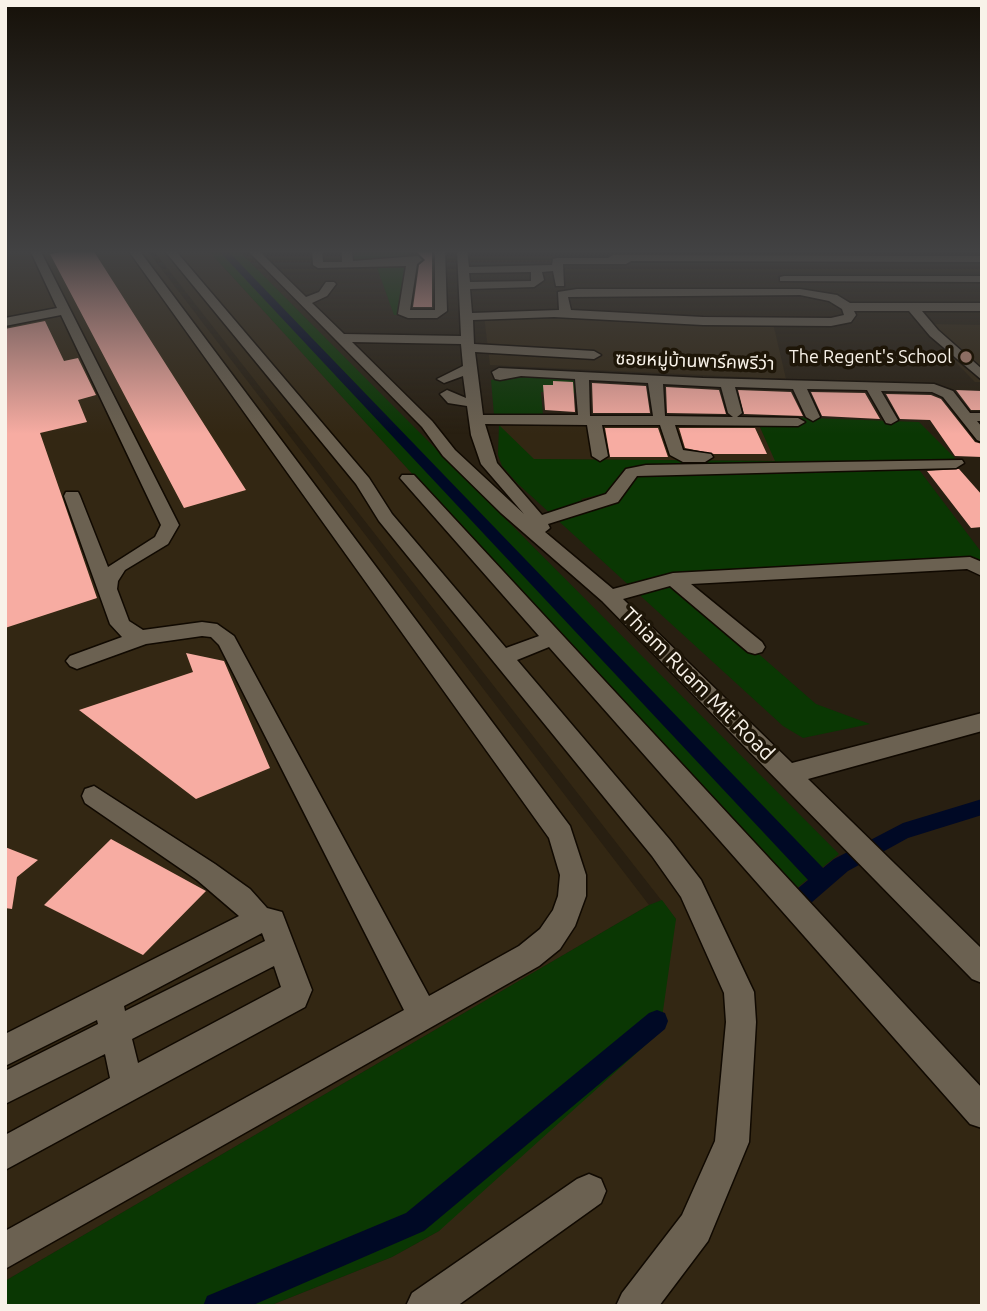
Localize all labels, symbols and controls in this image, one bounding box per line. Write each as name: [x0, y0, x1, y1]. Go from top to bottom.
place label: The Regent's School: [789, 346, 952, 368]
street label: ซอยหมู่บ้านพาร์คพรีว่า: [615, 347, 775, 375]
marker: The Regent's School: [958, 349, 974, 365]
street label: Thiam Ruam Mit Road: [616, 602, 780, 766]

